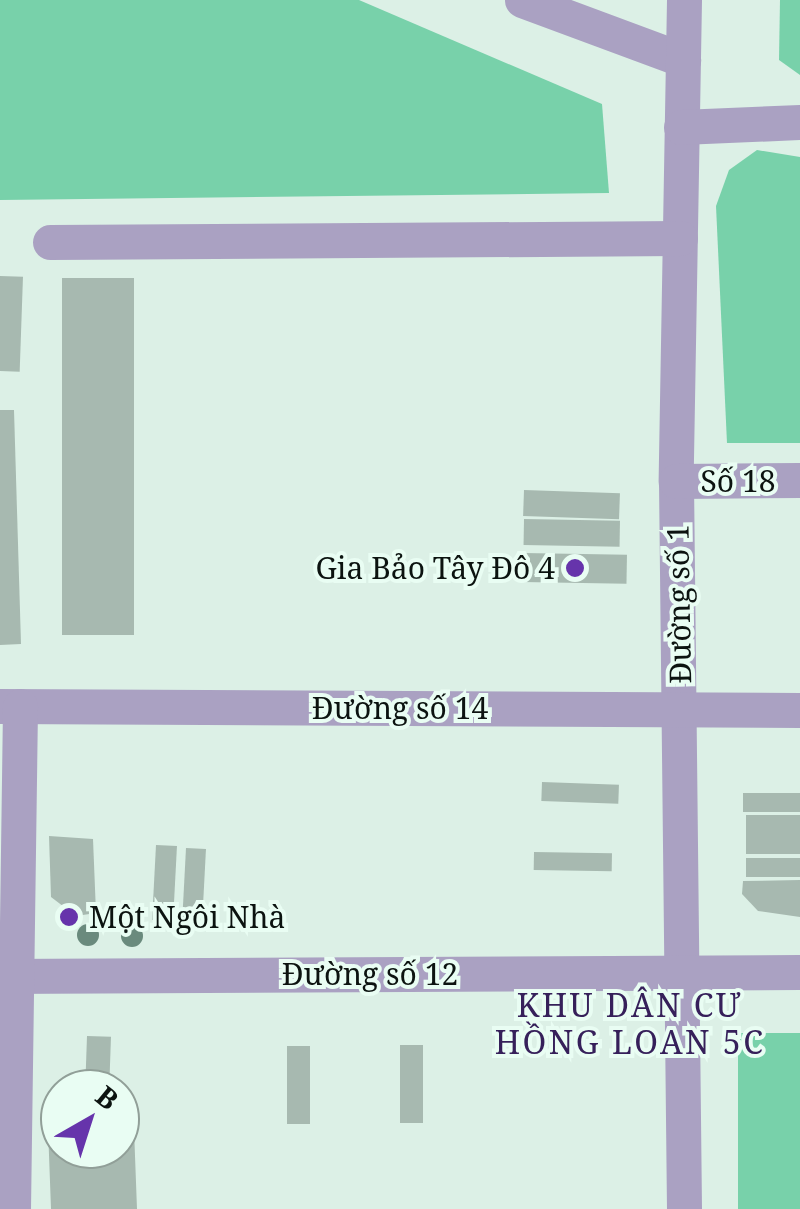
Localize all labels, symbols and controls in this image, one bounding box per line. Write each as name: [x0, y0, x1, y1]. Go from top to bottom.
street label: Số 18: [701, 463, 775, 499]
street label: Đường số 1: [660, 524, 698, 684]
place label: Gia Bảo Tây Đô 4: [315, 550, 555, 586]
marker: Gia Bảo Tây Đô 4: [564, 557, 586, 579]
street label: Đường số 14: [312, 690, 488, 726]
place label: Một Ngôi Nhà: [89, 899, 285, 935]
marker: Một Ngôi Nhà: [58, 906, 80, 928]
street label: Đường số 12: [282, 956, 458, 992]
district label: KHU DÂN CƯ HỒNG LOAN 5C: [495, 987, 765, 1062]
north arrow: [40, 1069, 140, 1169]
text: B: [88, 1077, 127, 1118]

